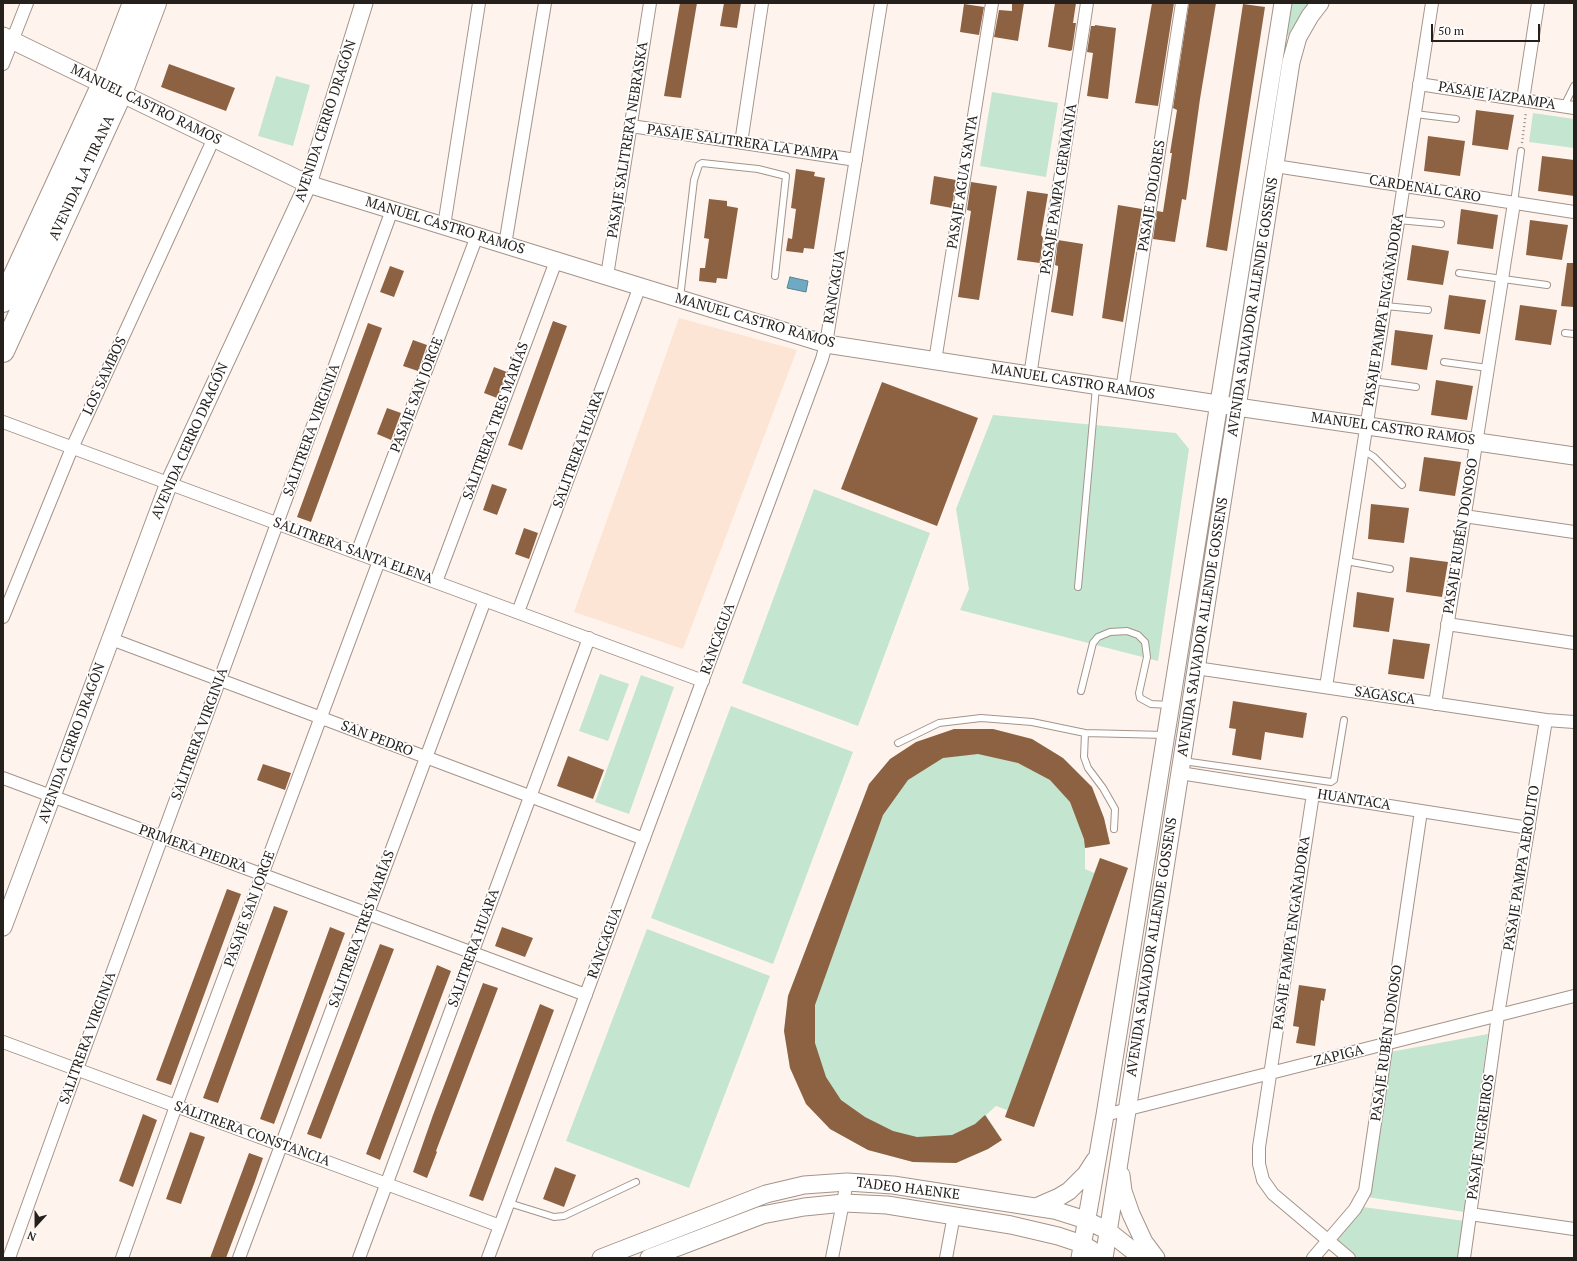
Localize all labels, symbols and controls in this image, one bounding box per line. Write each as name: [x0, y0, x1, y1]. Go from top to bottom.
scale bar: [1433, 16, 1542, 42]
text: 50 m: [1438, 23, 1464, 38]
street label: AVENIDA CERRO DRAGÓN: [292, 38, 360, 204]
street label: PASAJE SALITRERA NEBRASKA: [604, 40, 652, 240]
street label: MANUEL CASTRO RAMOS: [68, 61, 224, 149]
street label: PASAJE JAZPAMPA: [1437, 78, 1557, 114]
street label: PASAJE PAMPA GERMANIA: [1037, 102, 1081, 276]
street label: AVENIDA LA TIRANA: [46, 113, 118, 243]
street label: PASAJE AGUA SANTA: [944, 114, 982, 250]
street label: PASAJE SALITRERA LA PAMPA: [646, 121, 840, 165]
street label: PASAJE DOLORES: [1135, 139, 1169, 253]
street label: CARDENAL CARO: [1368, 172, 1482, 206]
street label: AVENIDA SALVADOR ALLENDE GOSSENS: [1224, 176, 1282, 438]
street label: MANUEL CASTRO RAMOS: [363, 194, 527, 258]
street label: PASAJE PAMPA ENGAÑADORA: [1360, 212, 1408, 408]
street label: RANCAGUA: [821, 249, 849, 325]
street label: MANUEL CASTRO RAMOS: [673, 290, 837, 352]
street label: LOS SAMBOS: [80, 334, 130, 418]
street label: PASAJE SAN JORGE: [387, 335, 447, 455]
street label: SALITRERA TRES MARÍAS: [460, 340, 532, 502]
street label: AVENIDA CERRO DRAGÓN: [148, 360, 232, 522]
street label: MANUEL CASTRO RAMOS: [990, 361, 1156, 403]
street label: SALITRERA VIRGINIA: [280, 362, 344, 498]
street label: SALITRERA HUARA: [550, 387, 608, 511]
street label: MANUEL CASTRO RAMOS: [1310, 409, 1476, 449]
street label: PASAJE RUBÉN DONOSO: [1440, 457, 1482, 615]
street label: AVENIDA SALVADOR ALLENDE GOSSENS: [1174, 496, 1232, 758]
street label: SALITRERA SANTA ELENA: [271, 514, 435, 588]
street label: RANCAGUA: [697, 601, 739, 677]
street label: AVENIDA CERRO DRAGÓN: [35, 661, 109, 825]
street label: SALITRERA VIRGINIA: [168, 666, 232, 802]
street label: SAGASCA: [1354, 683, 1416, 709]
street label: SAN PEDRO: [339, 718, 415, 760]
street label: PASAJE PAMPA AEROLITO: [1501, 784, 1543, 952]
street label: HUANTACA: [1316, 786, 1392, 814]
street label: AVENIDA SALVADOR ALLENDE GOSSENS: [1123, 816, 1181, 1078]
street label: PRIMERA PIEDRA: [136, 822, 250, 876]
street label: PASAJE PAMPA ENGAÑADORA: [1270, 835, 1314, 1031]
street label: SALITRERA TRES MARÍAS: [326, 848, 398, 1010]
street label: PASAJE SAN JORGE: [221, 849, 279, 969]
street label: SALITRERA HUARA: [445, 886, 503, 1010]
street label: RANCAGUA: [584, 905, 626, 981]
street label: PASAJE RUBÉN DONOSO: [1368, 964, 1406, 1122]
street label: SALITRERA VIRGINIA: [56, 970, 120, 1106]
street label: ZAPIGA: [1313, 1042, 1365, 1070]
street label: PASAJE NEGREIROS: [1464, 1073, 1498, 1201]
street label: SALITRERA CONSTANCIA: [172, 1098, 332, 1170]
street label: TADEO HAENKE: [855, 1174, 961, 1204]
north arrow: [16, 1205, 56, 1245]
text: N: [25, 1228, 38, 1244]

